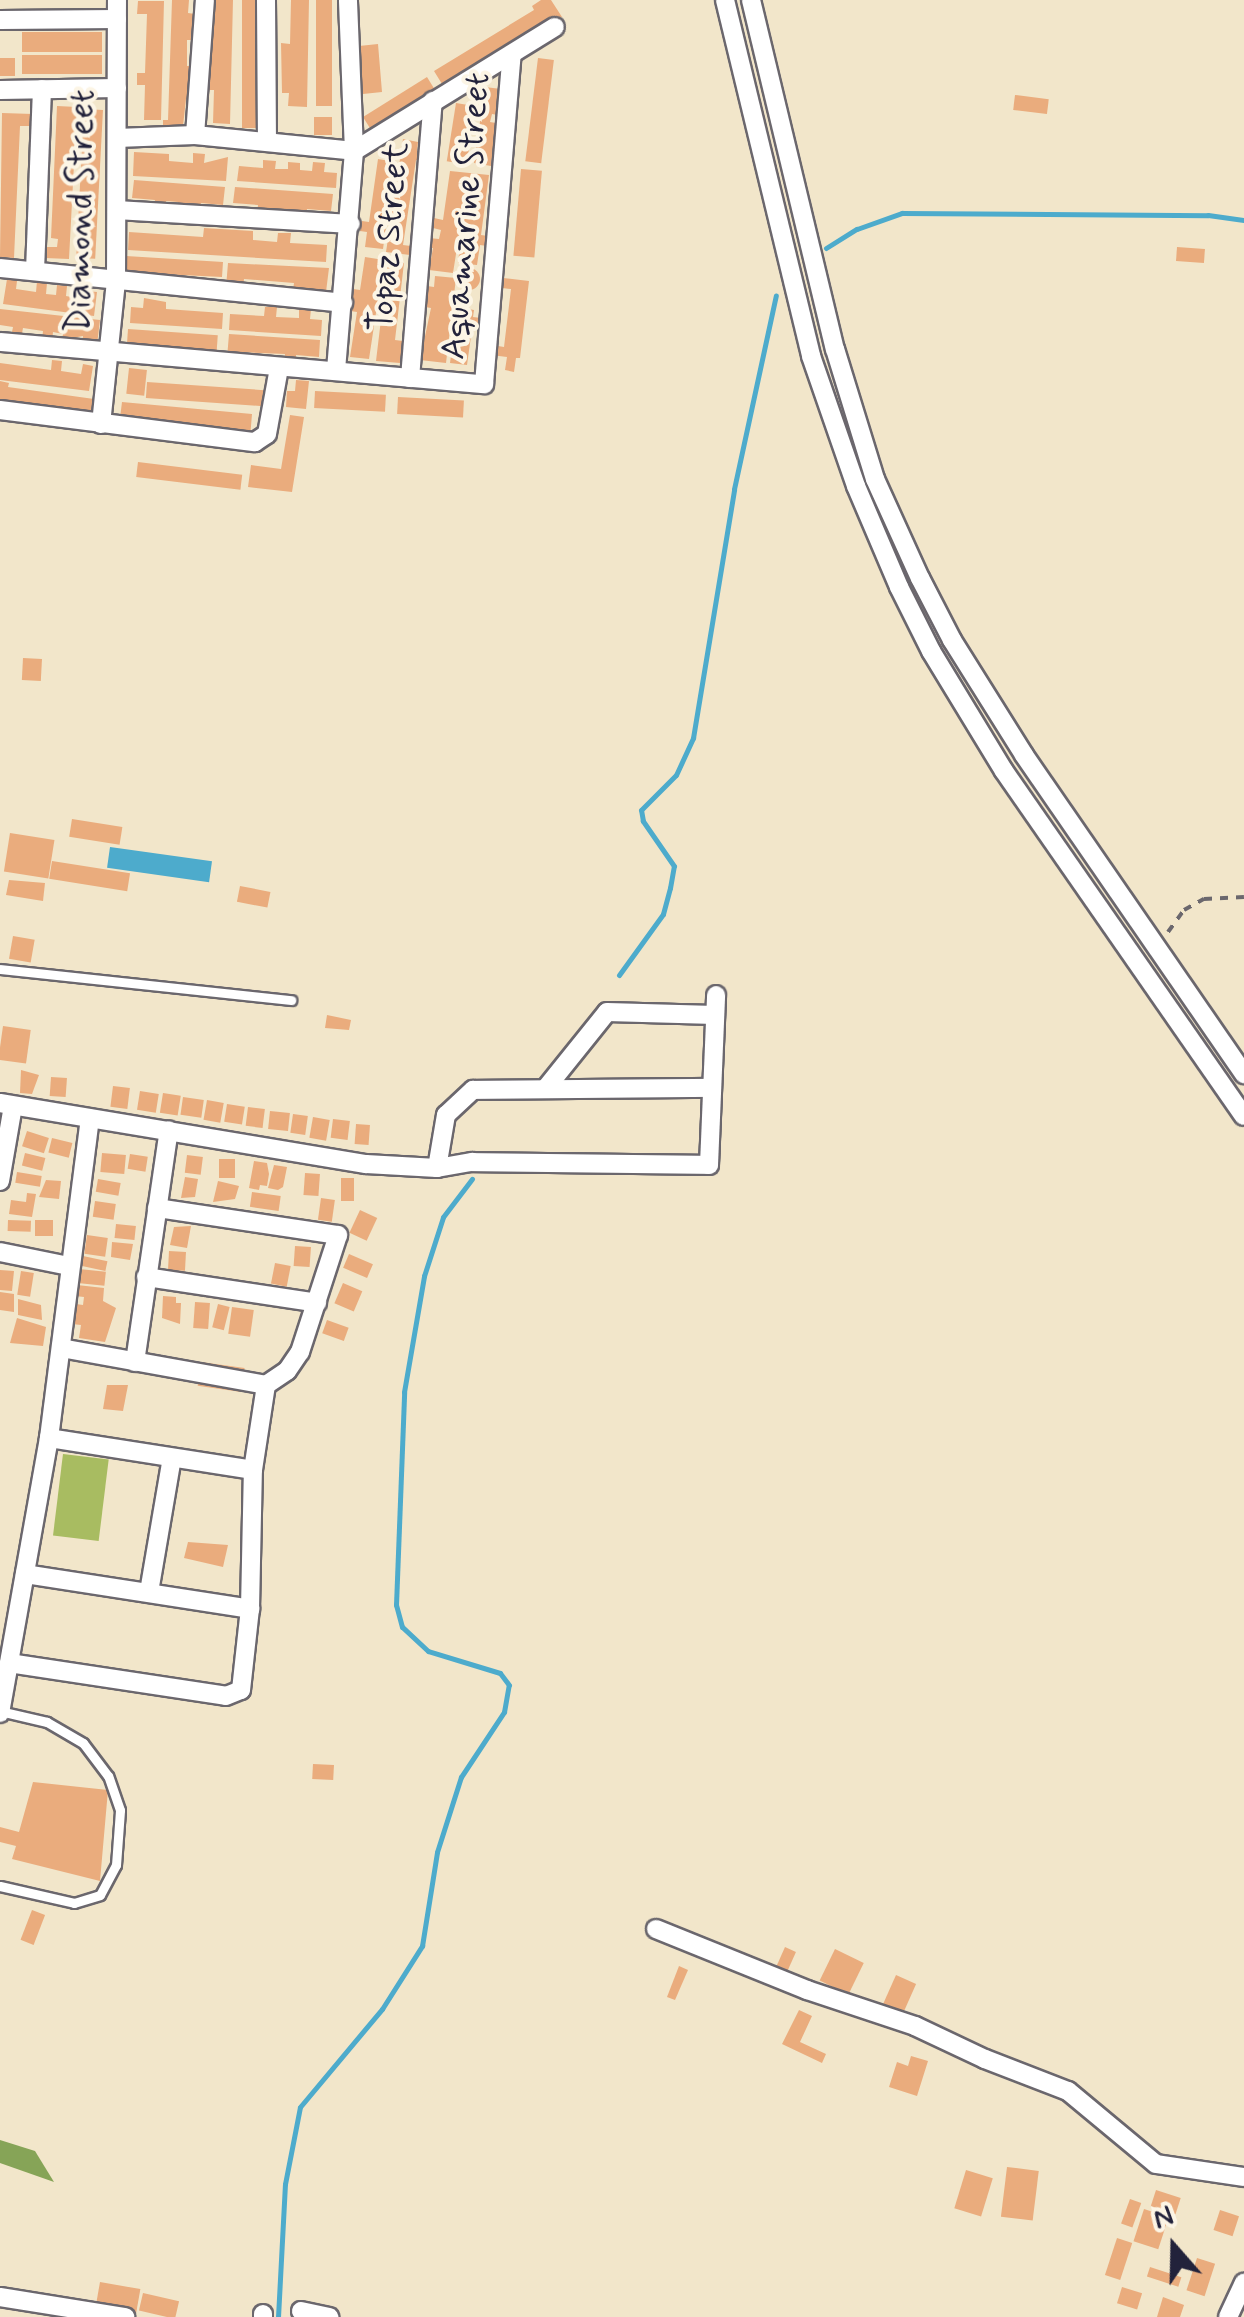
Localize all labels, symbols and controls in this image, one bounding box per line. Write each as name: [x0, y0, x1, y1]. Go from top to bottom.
street label: Aquamarine Street: [432, 68, 500, 364]
street label: Diamond Street: [58, 86, 104, 336]
street label: Topaz Street: [360, 140, 418, 334]
north arrow: [1124, 2197, 1224, 2297]
text: N: [1148, 2198, 1179, 2239]

